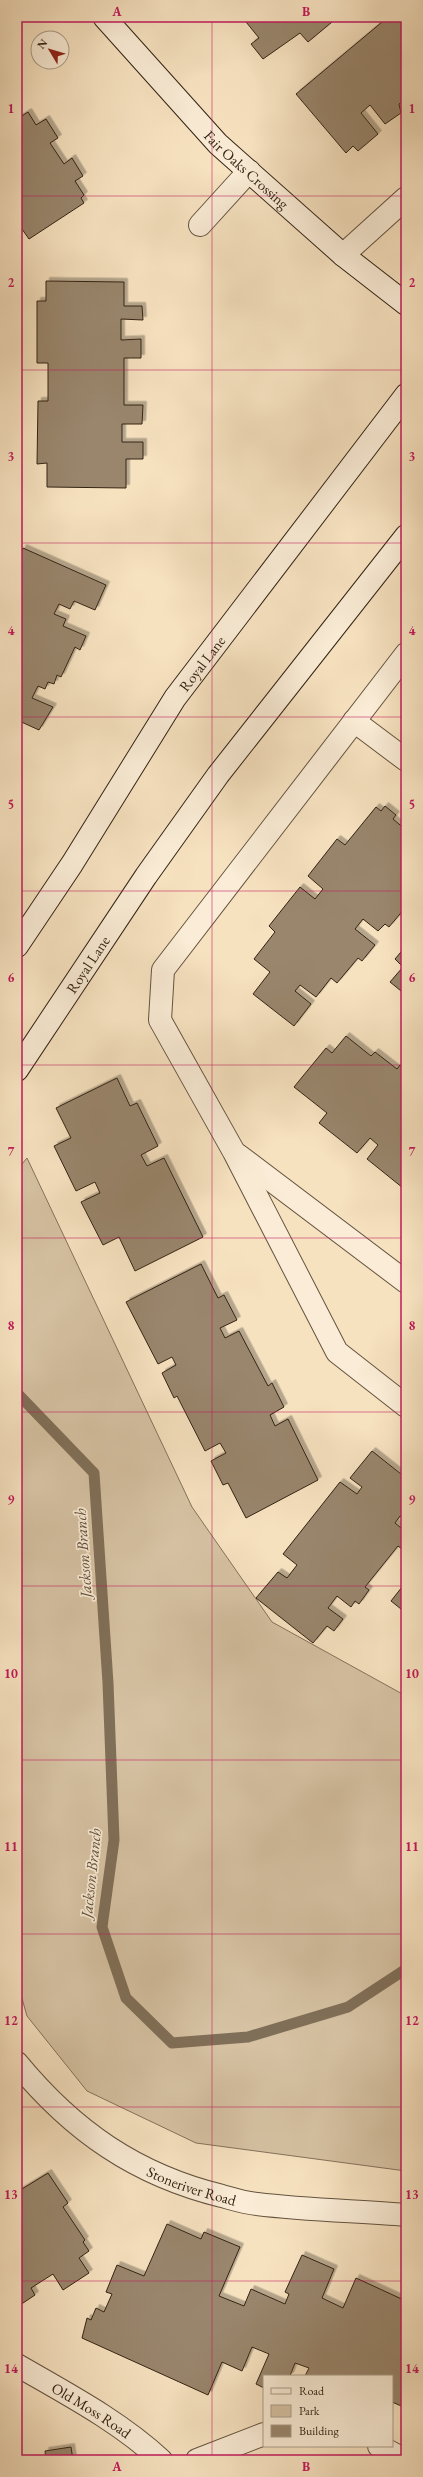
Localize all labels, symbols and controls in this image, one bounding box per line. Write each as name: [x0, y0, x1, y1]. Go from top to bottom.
text: A: [111, 3, 122, 20]
text: B: [302, 3, 310, 20]
north arrow: [30, 30, 70, 70]
text: N: [34, 36, 50, 52]
text: 1: [8, 100, 15, 117]
text: 1: [409, 100, 416, 117]
street label: Fair Oaks Crossing: [200, 126, 294, 213]
text: 2: [8, 274, 15, 291]
text: 2: [409, 274, 416, 291]
text: 3: [8, 448, 15, 465]
text: 3: [409, 448, 416, 465]
text: 4: [8, 622, 15, 639]
text: 4: [409, 622, 416, 639]
street label: Royal Lane: [174, 631, 229, 695]
text: 5: [8, 796, 14, 813]
text: 5: [409, 796, 415, 813]
street label: Royal Lane: [61, 932, 113, 997]
text: 6: [8, 969, 15, 986]
text: 6: [409, 969, 416, 986]
text: 7: [8, 1143, 15, 1160]
text: 7: [409, 1143, 416, 1160]
text: 8: [8, 1317, 15, 1334]
text: 8: [409, 1317, 416, 1334]
text: 9: [8, 1491, 15, 1508]
text: 9: [409, 1491, 416, 1508]
water label: Jackson Branch: [69, 1507, 97, 1601]
text: 10: [4, 1665, 18, 1682]
text: 10: [405, 1665, 419, 1682]
water label: Jackson Branch: [76, 1827, 106, 1922]
text: 11: [4, 1838, 18, 1855]
text: 11: [405, 1838, 419, 1855]
text: 12: [4, 2012, 18, 2029]
text: 12: [405, 2012, 419, 2029]
street label: Stoneriver Road: [144, 2161, 239, 2209]
text: 13: [4, 2186, 18, 2203]
text: 13: [405, 2186, 419, 2203]
text: 14: [4, 2360, 18, 2377]
text: 14: [405, 2360, 419, 2377]
legend: [263, 2375, 393, 2447]
street label: Old Moss Road: [48, 2378, 136, 2442]
text: Road: [299, 2383, 325, 2399]
text: Park: [299, 2403, 320, 2419]
text: Building: [299, 2423, 340, 2439]
text: A: [111, 2458, 122, 2475]
text: B: [302, 2458, 310, 2475]

